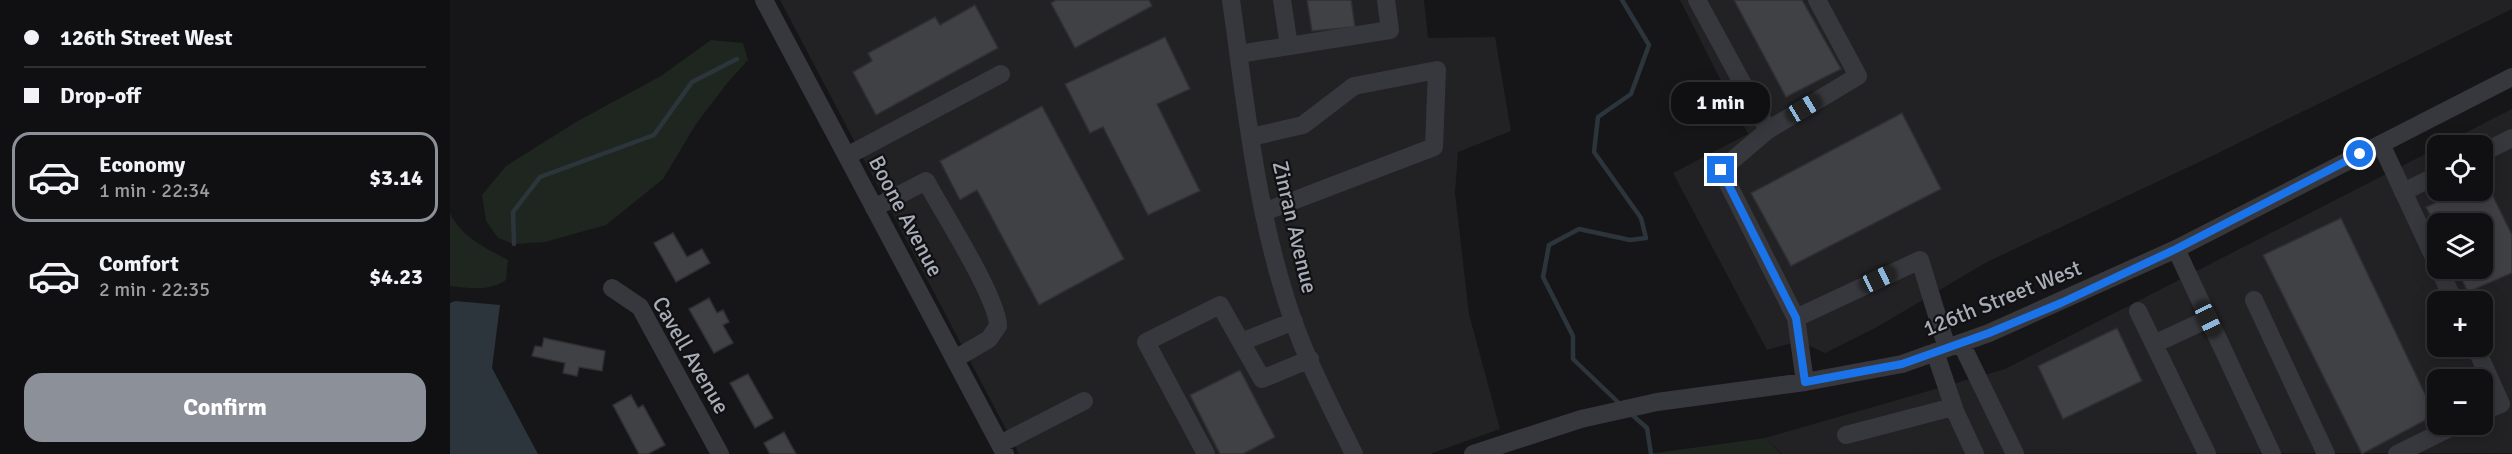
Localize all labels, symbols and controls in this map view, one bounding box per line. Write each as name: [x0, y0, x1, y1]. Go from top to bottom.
text: 126th Street West: [60, 24, 232, 51]
text: Drop-off: [60, 82, 141, 109]
callout: 1 min: [1672, 83, 1770, 125]
text: 1 min: [1696, 90, 1745, 115]
car: [1784, 91, 1824, 125]
map controls: [2427, 135, 2493, 435]
button: locate: [2427, 135, 2493, 201]
route start: [2346, 140, 2373, 167]
icon: car: [27, 150, 81, 204]
text: Economy: [99, 151, 185, 178]
street label: Boone Avenue: [863, 151, 949, 281]
route end: [1707, 156, 1734, 183]
street label: Zinran Avenue: [1267, 158, 1323, 296]
text: $3.14: [369, 164, 423, 191]
text: 1 min · 22:34: [99, 178, 210, 203]
button: layers: [2427, 213, 2493, 279]
icon: car: [27, 249, 81, 303]
text: Comfort: [99, 250, 179, 277]
street label: 126th Street West: [1919, 254, 2085, 342]
text: $4.23: [369, 263, 423, 290]
car: [1858, 263, 1898, 295]
text: 2 min · 22:35: [99, 277, 210, 302]
button: +: [2427, 291, 2493, 357]
street label: Cavell Avenue: [647, 292, 735, 418]
car: [2192, 299, 2224, 339]
button: −: [2427, 369, 2493, 435]
button: Confirm: [24, 373, 426, 442]

